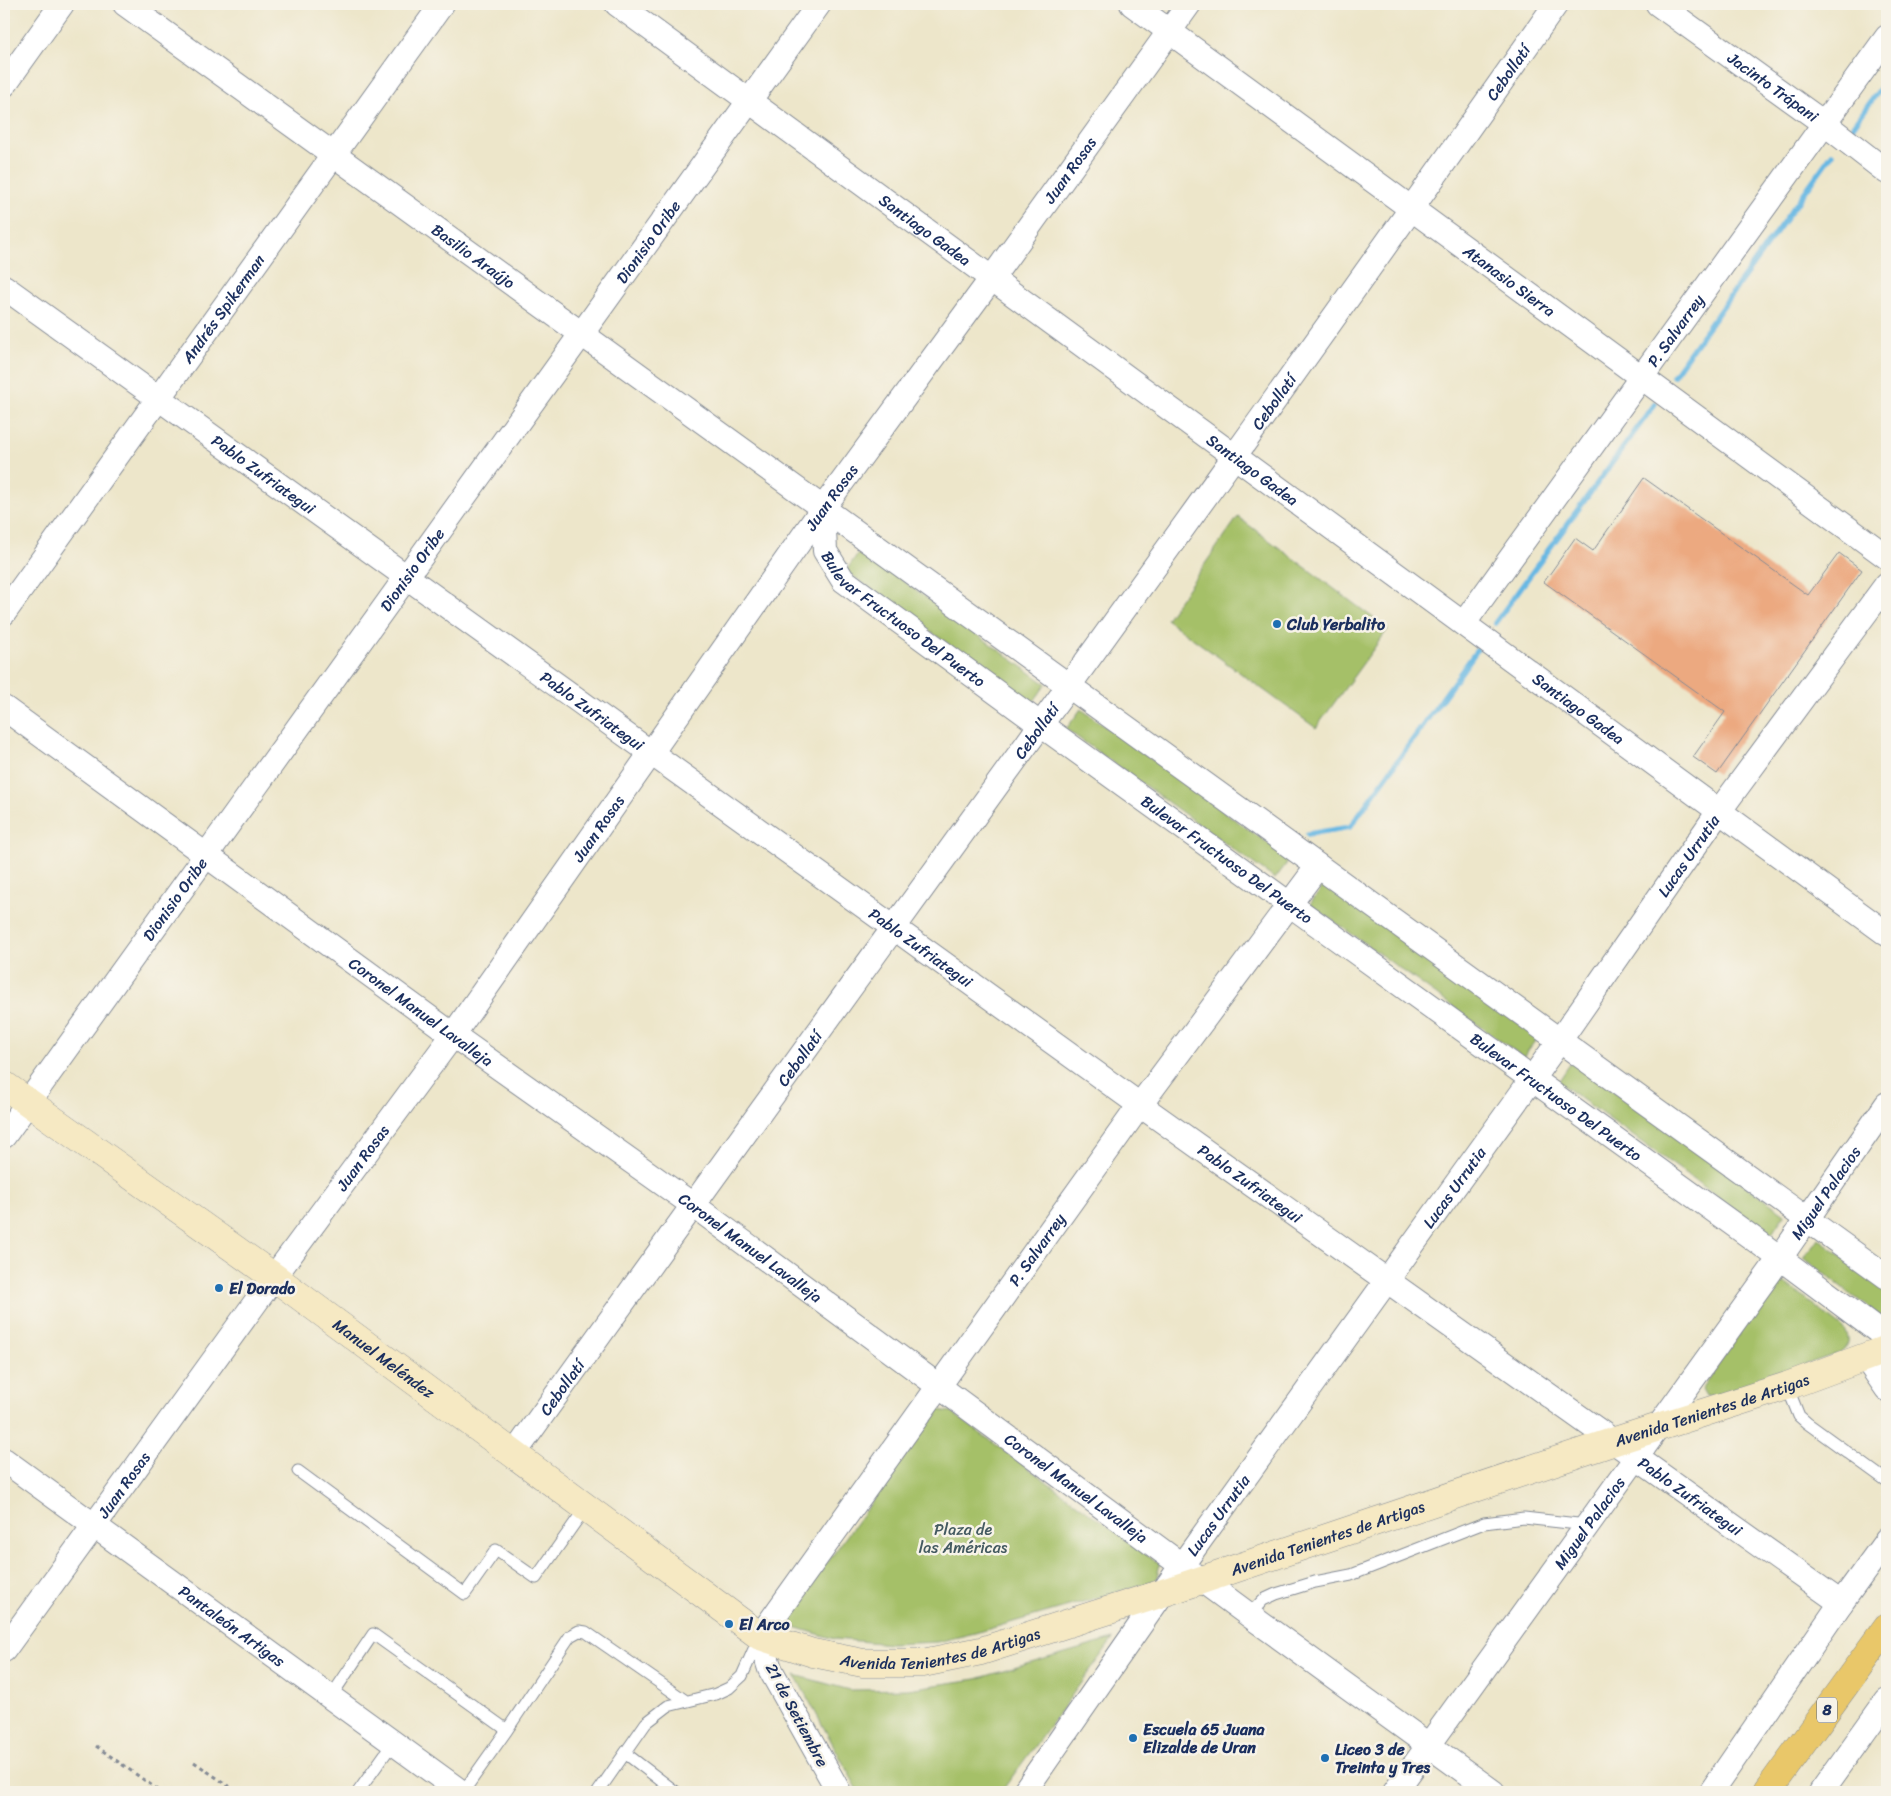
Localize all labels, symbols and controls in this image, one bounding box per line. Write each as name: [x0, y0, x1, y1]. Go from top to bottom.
street label: Cebollatí: [1478, 36, 1540, 107]
street label: Jacinto Trápani: [1721, 43, 1826, 130]
street label: Juan Rosas: [1035, 130, 1104, 210]
street label: Santiago Gadea: [873, 186, 978, 274]
street label: Dionisio Oribe: [608, 194, 688, 290]
street label: Basilio Araújo: [425, 215, 522, 296]
street label: Atanasio Sierra: [1456, 236, 1562, 324]
street label: Andrés Spikerman: [173, 247, 273, 370]
street label: P. Salvarrey: [1639, 287, 1712, 373]
street label: Cebollatí: [1243, 365, 1306, 436]
street label: Pablo Zufriategui: [205, 426, 323, 522]
street label: Santiago Gadea: [1200, 426, 1305, 513]
street label: Juan Rosas: [796, 457, 866, 537]
street label: Dionisio Oribe: [372, 521, 452, 618]
street label: Bulevar Fructuoso Del Puerto: [814, 545, 992, 695]
place label: Club Yerbalito: [1286, 610, 1386, 639]
marker: Club Yerbalito: [1271, 618, 1283, 630]
street label: Pablo Zufriategui: [534, 663, 651, 759]
street label: Santiago Gadea: [1526, 664, 1631, 752]
street label: Cebollatí: [1006, 694, 1068, 765]
street label: Bulevar Fructuoso Del Puerto: [1135, 787, 1319, 931]
street label: Juan Rosas: [564, 788, 632, 869]
street label: Lucas Urrutia: [1649, 808, 1728, 903]
street label: Dionisio Oribe: [134, 851, 215, 947]
street label: Pablo Zufriategui: [863, 900, 980, 995]
street label: Coronel Manuel Lavalleja: [343, 949, 500, 1074]
street label: Cebollatí: [769, 1022, 831, 1092]
street label: Bulevar Fructuoso Del Puerto: [1464, 1024, 1649, 1169]
street label: Juan Rosas: [327, 1118, 397, 1198]
street label: Pablo Zufriategui: [1192, 1136, 1309, 1231]
street label: Lucas Urrutia: [1414, 1139, 1494, 1234]
street label: Miguel Palacios: [1782, 1139, 1869, 1246]
street label: Coronel Manuel Lavalleja: [672, 1184, 829, 1310]
street label: P. Salvarrey: [1000, 1206, 1073, 1292]
place label: El Dorado: [229, 1274, 295, 1303]
marker: El Dorado: [213, 1282, 225, 1294]
street label: Manuel Meléndez: [326, 1310, 442, 1406]
street label: Cebollatí: [531, 1351, 594, 1422]
street label: Avenida Tenientes de Artigas: [1610, 1364, 1814, 1455]
street label: Coronel Manuel Lavalleja: [998, 1425, 1155, 1551]
street label: Juan Rosas: [89, 1445, 158, 1525]
street label: Pablo Zufriategui: [1632, 1449, 1749, 1544]
street label: Lucas Urrutia: [1178, 1467, 1258, 1562]
street label: Miguel Palacios: [1546, 1470, 1633, 1575]
street label: Avenida Tenientes de Artigas: [1226, 1491, 1429, 1584]
park label: Plaza de las Américas: [919, 1515, 1008, 1562]
street label: Pantaleón Artigas: [173, 1577, 292, 1675]
place label: El Arco: [739, 1610, 791, 1639]
marker: El Arco: [723, 1618, 735, 1630]
street label: Avenida Tenientes de Artigas: [837, 1618, 1044, 1678]
street label: 21 de Setiembre: [757, 1657, 837, 1773]
road number: 8: [1817, 1698, 1837, 1722]
place label: Escuela 65 Juana Elizalde de Uran: [1143, 1715, 1266, 1762]
marker: Escuela 65 Juana Elizalde de Uran: [1127, 1732, 1139, 1744]
place label: Liceo 3 de Treinta y Tres: [1335, 1735, 1431, 1782]
marker: Liceo 3 de Treinta y Tres: [1319, 1752, 1331, 1764]

